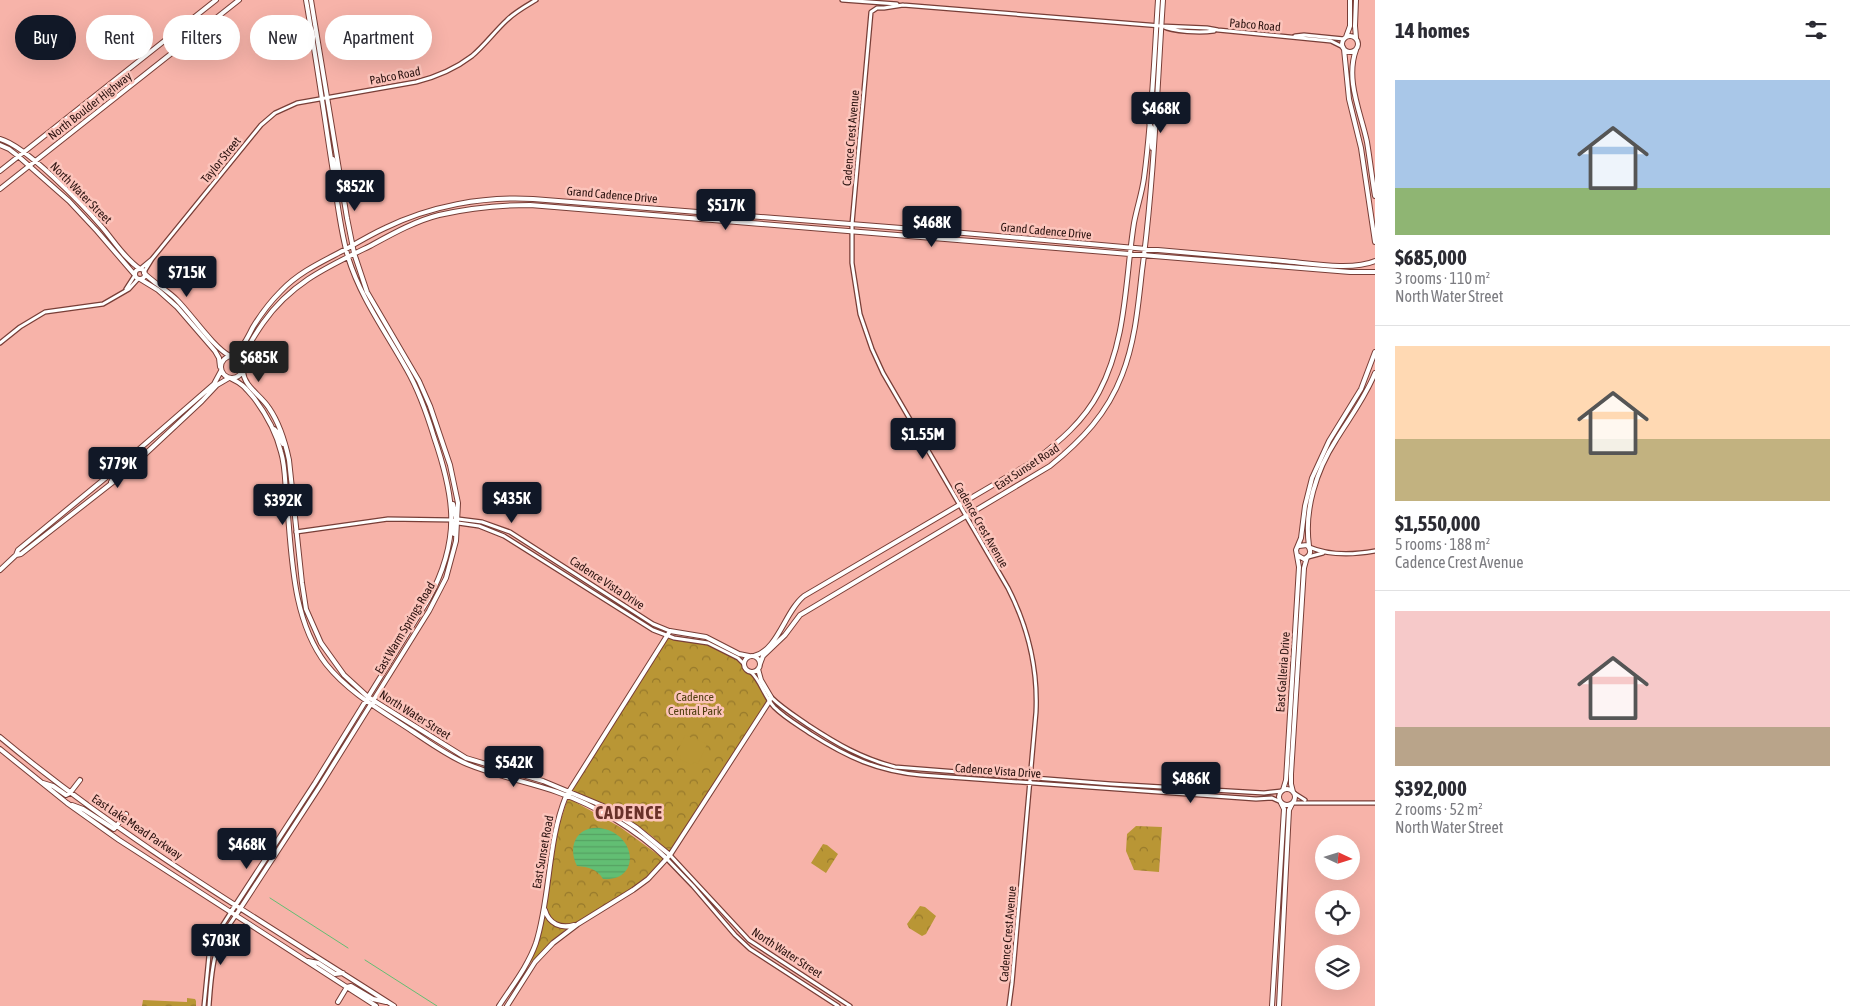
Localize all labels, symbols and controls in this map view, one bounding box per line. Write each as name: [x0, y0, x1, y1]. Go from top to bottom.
chip: Buy: [15, 15, 76, 60]
chip: Rent: [86, 15, 153, 60]
chip: Filters: [163, 15, 240, 60]
chip: New: [250, 15, 315, 60]
chip: Apartment: [325, 15, 432, 60]
street label: Pabco Road: [1229, 16, 1281, 34]
icon: filters: [1802, 16, 1830, 44]
text: 14 homes: [1395, 18, 1470, 42]
street label: Pabco Road: [368, 64, 422, 88]
street label: North Boulder Highway: [46, 69, 134, 143]
street label: Cadence Crest Avenue: [840, 89, 862, 187]
pin: $468K: [1126, 92, 1196, 134]
text: $468K: [1142, 99, 1180, 117]
icon: home: [1568, 113, 1658, 203]
street label: Taylor Street: [198, 134, 244, 186]
street label: North Water Street: [47, 159, 115, 227]
pin: $852K: [320, 170, 390, 212]
text: $852K: [336, 177, 374, 195]
street label: Grand Cadence Drive: [566, 184, 658, 206]
pin: $517K: [691, 188, 761, 231]
text: $517K: [707, 196, 745, 214]
pin: $468K: [897, 206, 967, 248]
text: $468K: [913, 213, 951, 231]
street label: Grand Cadence Drive: [1000, 220, 1092, 242]
text: $685,000: [1395, 245, 1467, 269]
pin: $715K: [152, 256, 222, 298]
text: $715K: [168, 263, 206, 281]
text: 3 rooms · 110 m²: [1395, 269, 1490, 287]
text: North Water Street: [1395, 287, 1503, 305]
pin: $685K: [224, 340, 294, 383]
text: $685K: [240, 348, 278, 366]
icon: home: [1568, 378, 1658, 468]
pin: $1.55M: [882, 418, 964, 460]
text: $1.55M: [902, 425, 944, 443]
street label: East Sunset Road: [992, 441, 1062, 493]
pin: $779K: [83, 446, 153, 489]
text: $779K: [99, 454, 137, 472]
street label: Cadence Crest Avenue: [951, 480, 1011, 570]
pin: $435K: [477, 482, 547, 524]
pin: $392K: [248, 484, 318, 526]
text: $435K: [493, 489, 531, 507]
text: $392K: [264, 491, 302, 509]
text: $1,550,000: [1395, 511, 1480, 535]
text: 5 rooms · 188 m²: [1395, 535, 1490, 553]
text: Cadence Crest Avenue: [1395, 553, 1524, 571]
street label: Cadence Vista Drive: [567, 554, 647, 612]
street label: East Warm Springs Road: [372, 580, 438, 676]
street label: East Galleria Drive: [1273, 631, 1293, 713]
icon: home: [1568, 643, 1658, 733]
street label: North Water Street: [377, 688, 454, 743]
park label: Cadence Central Park: [668, 690, 723, 718]
pin: $542K: [479, 746, 549, 788]
text: $542K: [495, 753, 533, 771]
street label: Cadence Vista Drive: [954, 761, 1042, 781]
pin: $486K: [1156, 762, 1226, 804]
text: $486K: [1172, 769, 1210, 787]
text: $392,000: [1395, 776, 1467, 800]
street label: East Lake Mead Parkway: [89, 791, 185, 863]
text: 2 rooms · 52 m²: [1395, 800, 1483, 818]
district label: CADENCE: [595, 802, 663, 823]
street label: East Sunset Road: [530, 814, 556, 890]
text: North Water Street: [1395, 818, 1503, 836]
pin: $468K: [212, 828, 282, 870]
text: $468K: [228, 835, 266, 853]
north arrow: [1315, 835, 1360, 880]
map controls: [1315, 835, 1360, 990]
street label: Cadence Crest Avenue: [997, 885, 1019, 983]
button: locate: [1315, 890, 1360, 935]
pin: $703K: [186, 924, 256, 966]
street label: North Water Street: [749, 925, 825, 981]
text: $703K: [202, 931, 240, 949]
button: layers: [1315, 945, 1360, 990]

